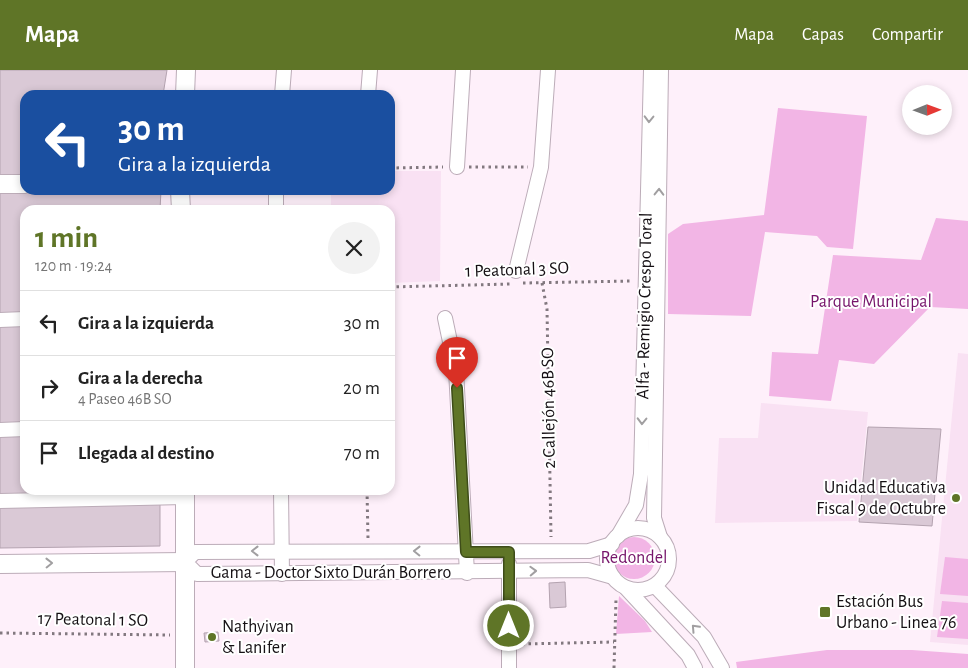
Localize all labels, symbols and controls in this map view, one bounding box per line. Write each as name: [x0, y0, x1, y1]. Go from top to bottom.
text: Mapa: [25, 23, 79, 47]
text: Mapa: [734, 26, 774, 44]
text: Capas: [802, 26, 844, 44]
text: Compartir: [872, 26, 943, 44]
north arrow: [902, 85, 952, 135]
map controls: [902, 85, 952, 135]
icon: left: [35, 110, 100, 175]
text: 30 m: [118, 112, 185, 147]
one-way arrow: [644, 115, 655, 123]
text: Gira a la izquierda: [118, 153, 271, 175]
one-way arrow: [654, 188, 665, 196]
street label: Alfa - Remigio Crespo Toral: [634, 213, 656, 399]
button: close: [328, 222, 380, 274]
text: 1 min: [35, 223, 98, 253]
text: 120 m · 19:24: [35, 258, 112, 274]
street label: 1 Peatonal 3 SO: [465, 259, 569, 281]
park label: Parque Municipal: [810, 293, 932, 311]
icon: left: [35, 309, 63, 337]
text: Gira a la izquierda: [78, 314, 214, 333]
text: 30 m: [344, 314, 380, 333]
pin: [436, 337, 478, 388]
icon: arrive: [443, 344, 471, 372]
street label: 2 Callejón 46B SO: [539, 347, 559, 469]
text: Gira a la derecha: [78, 369, 203, 388]
icon: right: [35, 374, 63, 402]
text: 20 m: [343, 379, 380, 398]
text: 4 Paseo 46B SO: [78, 391, 172, 407]
one-way arrow: [637, 418, 647, 425]
icon: arrive: [35, 439, 63, 467]
text: Llegada al destino: [78, 444, 215, 463]
text: 70 m: [344, 444, 380, 463]
place label: Unidad Educativa Fiscal 9 de Octubre: [816, 479, 946, 518]
marker: Unidad Educativa Fiscal 9 de Octubre: [950, 492, 962, 504]
one-way arrow: [251, 546, 258, 556]
one-way arrow: [413, 546, 421, 556]
park label: Redondel: [601, 549, 667, 567]
one-way arrow: [45, 558, 53, 568]
street label: Gama - Doctor Sixto Durán Borrero: [211, 564, 451, 582]
one-way arrow: [529, 566, 537, 577]
place label: Estación Bus Urbano - Linea 76: [836, 593, 956, 632]
position arrow: [482, 599, 534, 651]
marker: Estación Bus Urbano - Linea 76: [818, 605, 832, 619]
street label: 17 Peatonal 1 SO: [38, 610, 148, 630]
place label: Nathyivan & Lanifer: [222, 618, 294, 657]
one-way arrow: [692, 624, 701, 633]
marker: Nathyivan & Lanifer: [206, 631, 218, 643]

